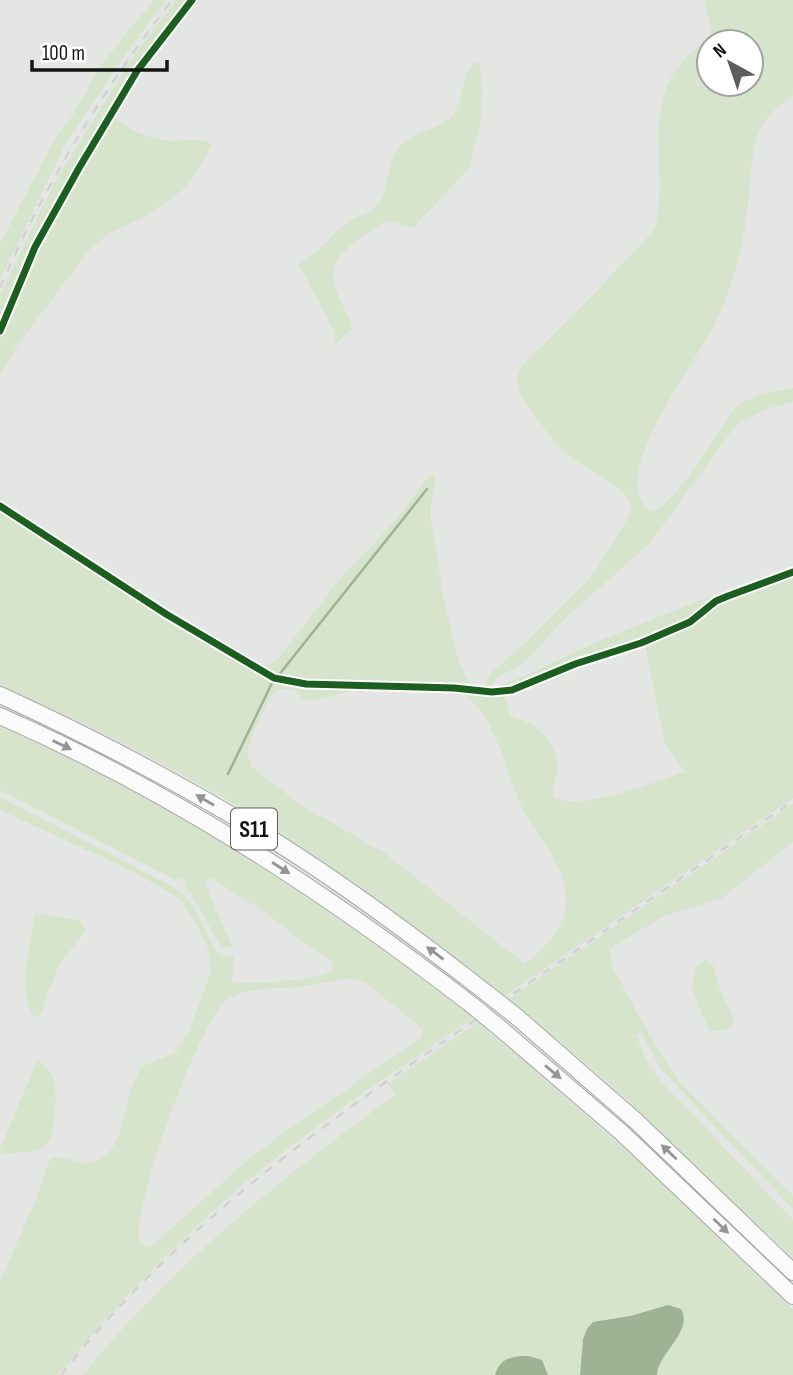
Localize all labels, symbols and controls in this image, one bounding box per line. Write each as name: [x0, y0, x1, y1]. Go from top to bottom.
scale bar: [32, 28, 166, 72]
north arrow: [695, 28, 765, 98]
text: N: [709, 39, 731, 63]
text: 100 m: [42, 41, 85, 66]
one-way arrow: [52, 739, 72, 750]
one-way arrow: [196, 793, 215, 806]
road number: S11: [231, 808, 277, 850]
one-way arrow: [272, 861, 291, 874]
one-way arrow: [426, 946, 445, 960]
one-way arrow: [544, 1065, 562, 1080]
one-way arrow: [661, 1144, 678, 1160]
one-way arrow: [712, 1217, 729, 1233]

